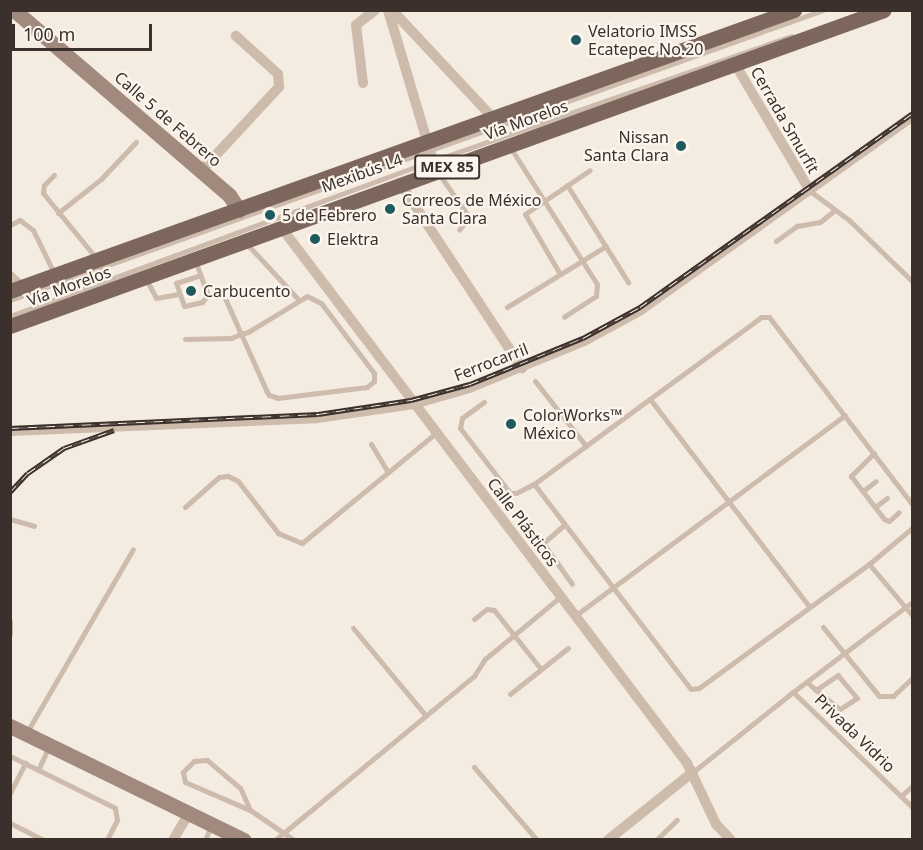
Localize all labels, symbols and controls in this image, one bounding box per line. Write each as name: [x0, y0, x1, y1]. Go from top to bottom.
scale bar: [15, 12, 154, 50]
place label: Velatorio IMSS Ecatepec No.20: [588, 21, 703, 59]
text: 100 m: [23, 22, 75, 46]
marker: Velatorio IMSS Ecatepec No.20: [569, 33, 583, 47]
street label: Cerrada Smurfit: [747, 63, 823, 177]
street label: Calle 5 de Febrero: [111, 67, 225, 171]
street label: Vía Morelos: [481, 96, 571, 144]
place label: Nissan Santa Clara: [584, 127, 669, 165]
marker: Nissan Santa Clara: [674, 139, 688, 153]
street label: Mexibús L4: [319, 149, 405, 197]
road number: MEX 85: [414, 155, 480, 179]
place label: Correos de México Santa Clara: [402, 190, 541, 228]
marker: Correos de México Santa Clara: [383, 202, 397, 216]
place label: 5 de Febrero: [282, 205, 377, 225]
marker: 5 de Febrero: [263, 208, 277, 222]
place label: Elektra: [327, 229, 379, 249]
marker: Elektra: [308, 232, 322, 246]
street label: Vía Morelos: [24, 262, 114, 310]
place label: Carbucento: [203, 281, 290, 301]
marker: Carbucento: [184, 284, 198, 298]
street label: Ferrocarril: [451, 339, 531, 385]
place label: ColorWorks™ México: [523, 405, 623, 443]
marker: ColorWorks™ México: [504, 417, 518, 431]
street label: Calle Plásticos: [483, 474, 563, 570]
street label: Privada Vidrio: [811, 690, 899, 776]

